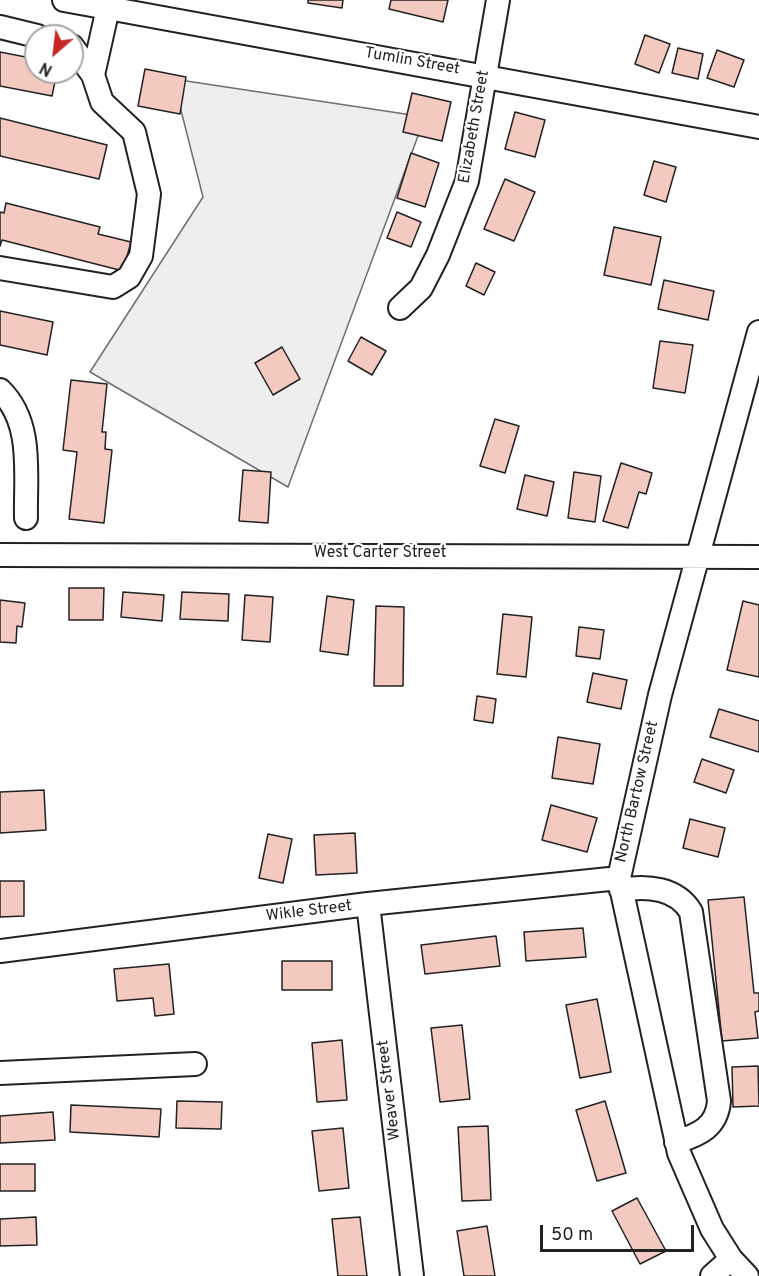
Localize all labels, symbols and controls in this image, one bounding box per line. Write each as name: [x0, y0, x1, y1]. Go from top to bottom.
north arrow: [24, 24, 84, 84]
street label: Tumlin Street: [363, 44, 461, 80]
text: N: [37, 57, 56, 80]
street label: Elizabeth Street: [456, 69, 494, 185]
street label: West Carter Street: [314, 544, 446, 564]
street label: North Bartow Street: [612, 719, 664, 865]
street label: Wikle Street: [265, 897, 353, 927]
street label: Weaver Street: [374, 1039, 406, 1141]
scale bar: [543, 1213, 698, 1251]
text: 50 m: [551, 1224, 593, 1247]

